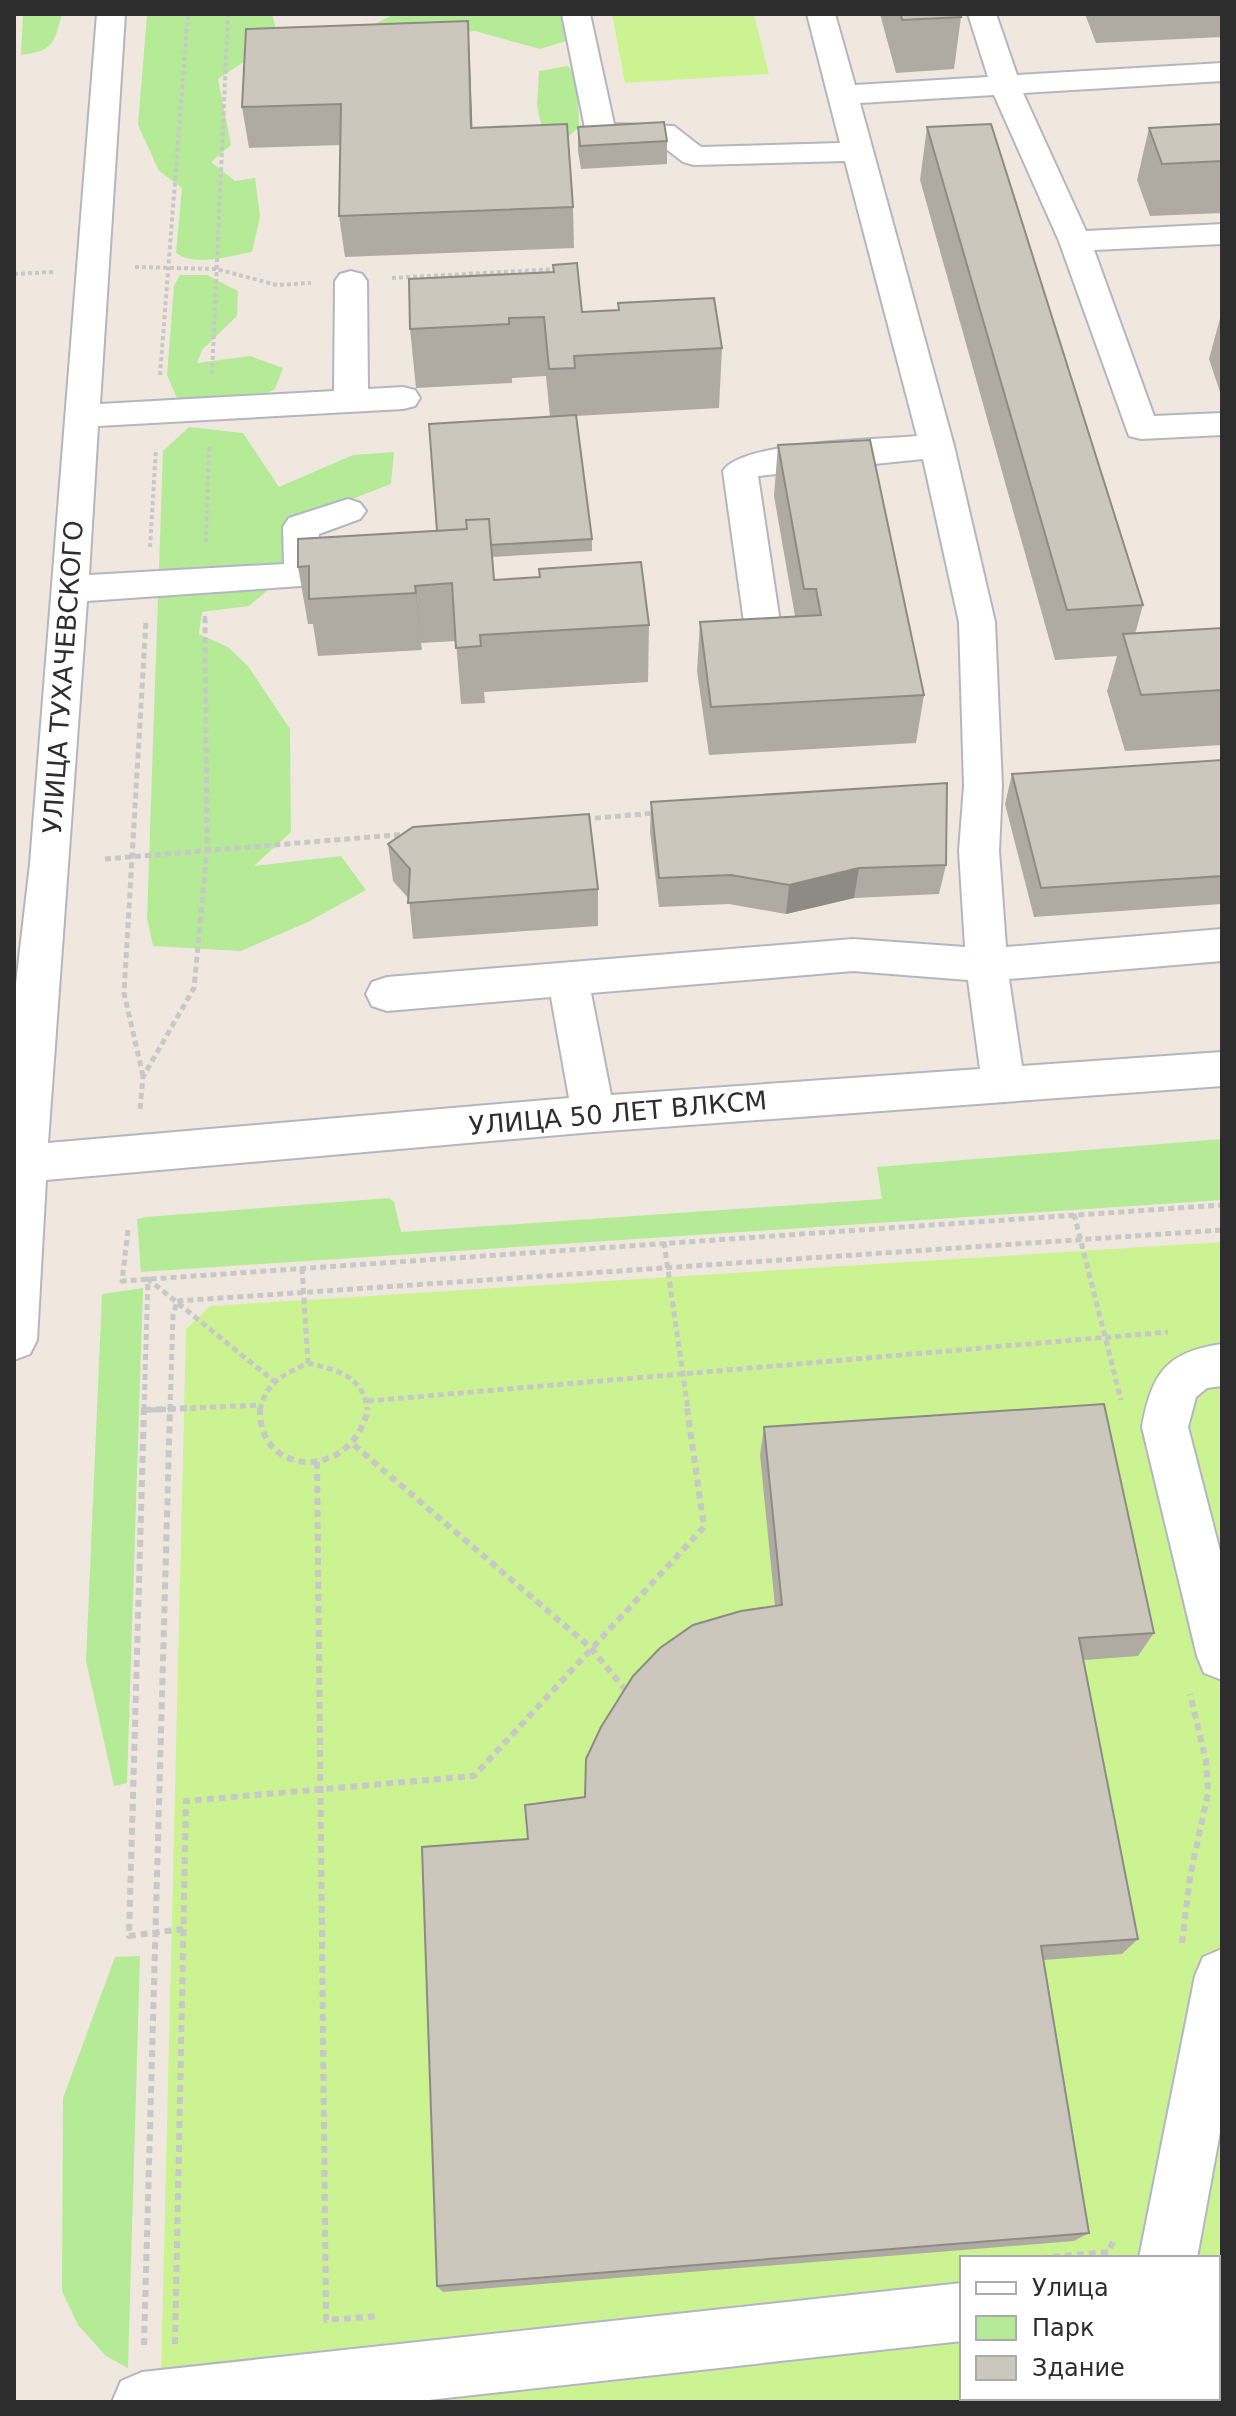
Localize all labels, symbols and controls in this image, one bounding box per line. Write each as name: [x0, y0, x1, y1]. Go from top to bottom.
street label: УЛИЦА ТУХАЧЕВСКОГО: [37, 519, 89, 835]
street label: УЛИЦА 50 ЛЕТ ВЛКСМ: [468, 1085, 768, 1141]
legend: [960, 2256, 1220, 2400]
text: Улица: [1032, 2274, 1109, 2302]
text: Парк: [1032, 2314, 1094, 2342]
text: Здание: [1032, 2354, 1125, 2382]

